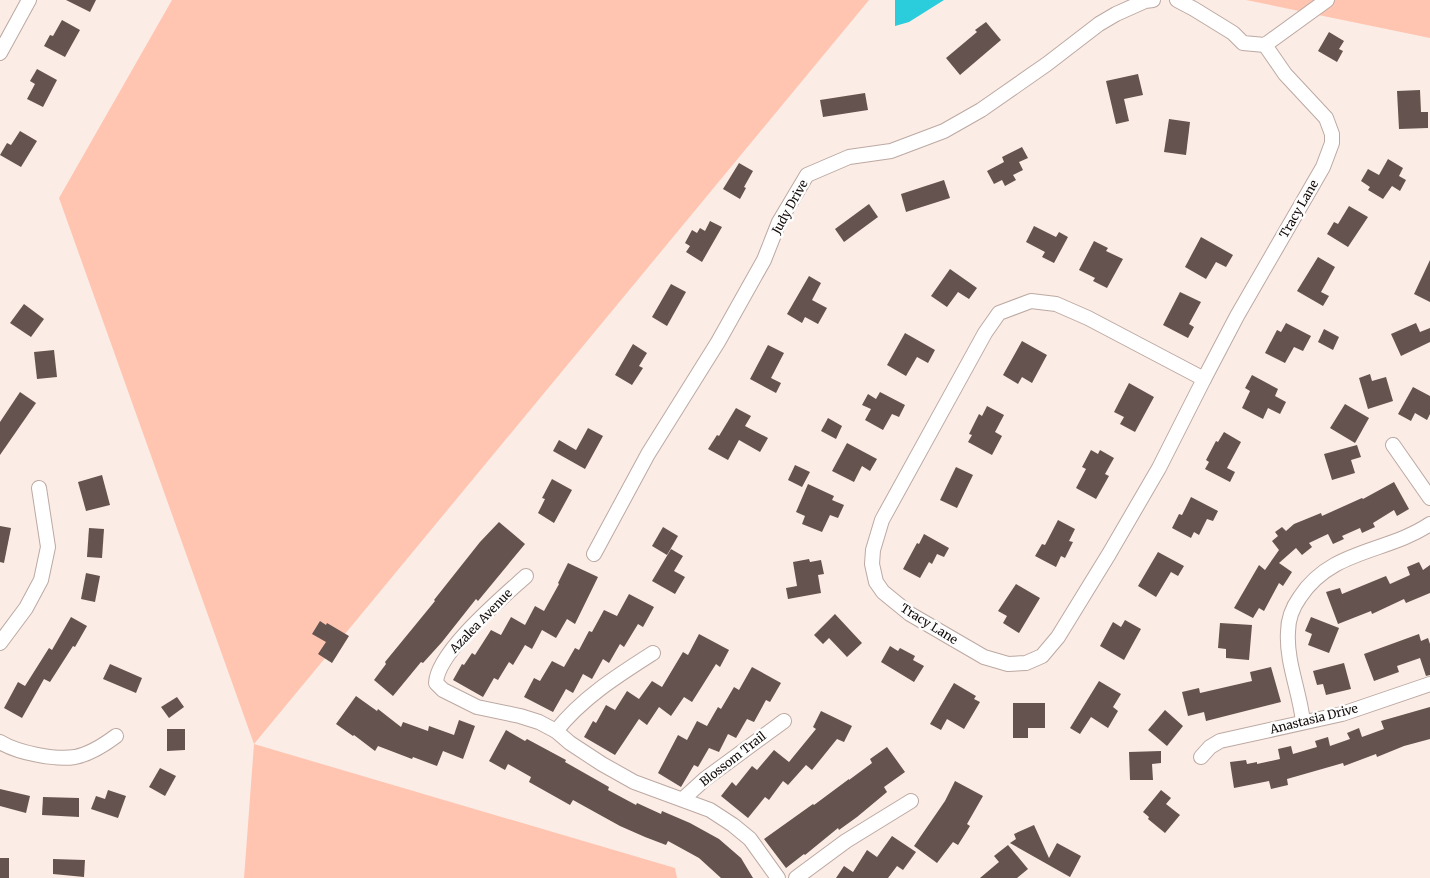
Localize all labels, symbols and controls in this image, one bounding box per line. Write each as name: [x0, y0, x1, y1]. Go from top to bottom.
street label: Judy Drive: [768, 177, 811, 237]
street label: Tracy Lane: [1276, 177, 1321, 240]
street label: Azalea Avenue: [446, 585, 515, 657]
street label: Tracy Lane: [898, 600, 961, 647]
street label: Anastasia Drive: [1267, 700, 1359, 737]
street label: Blossom Trail: [697, 728, 769, 789]

